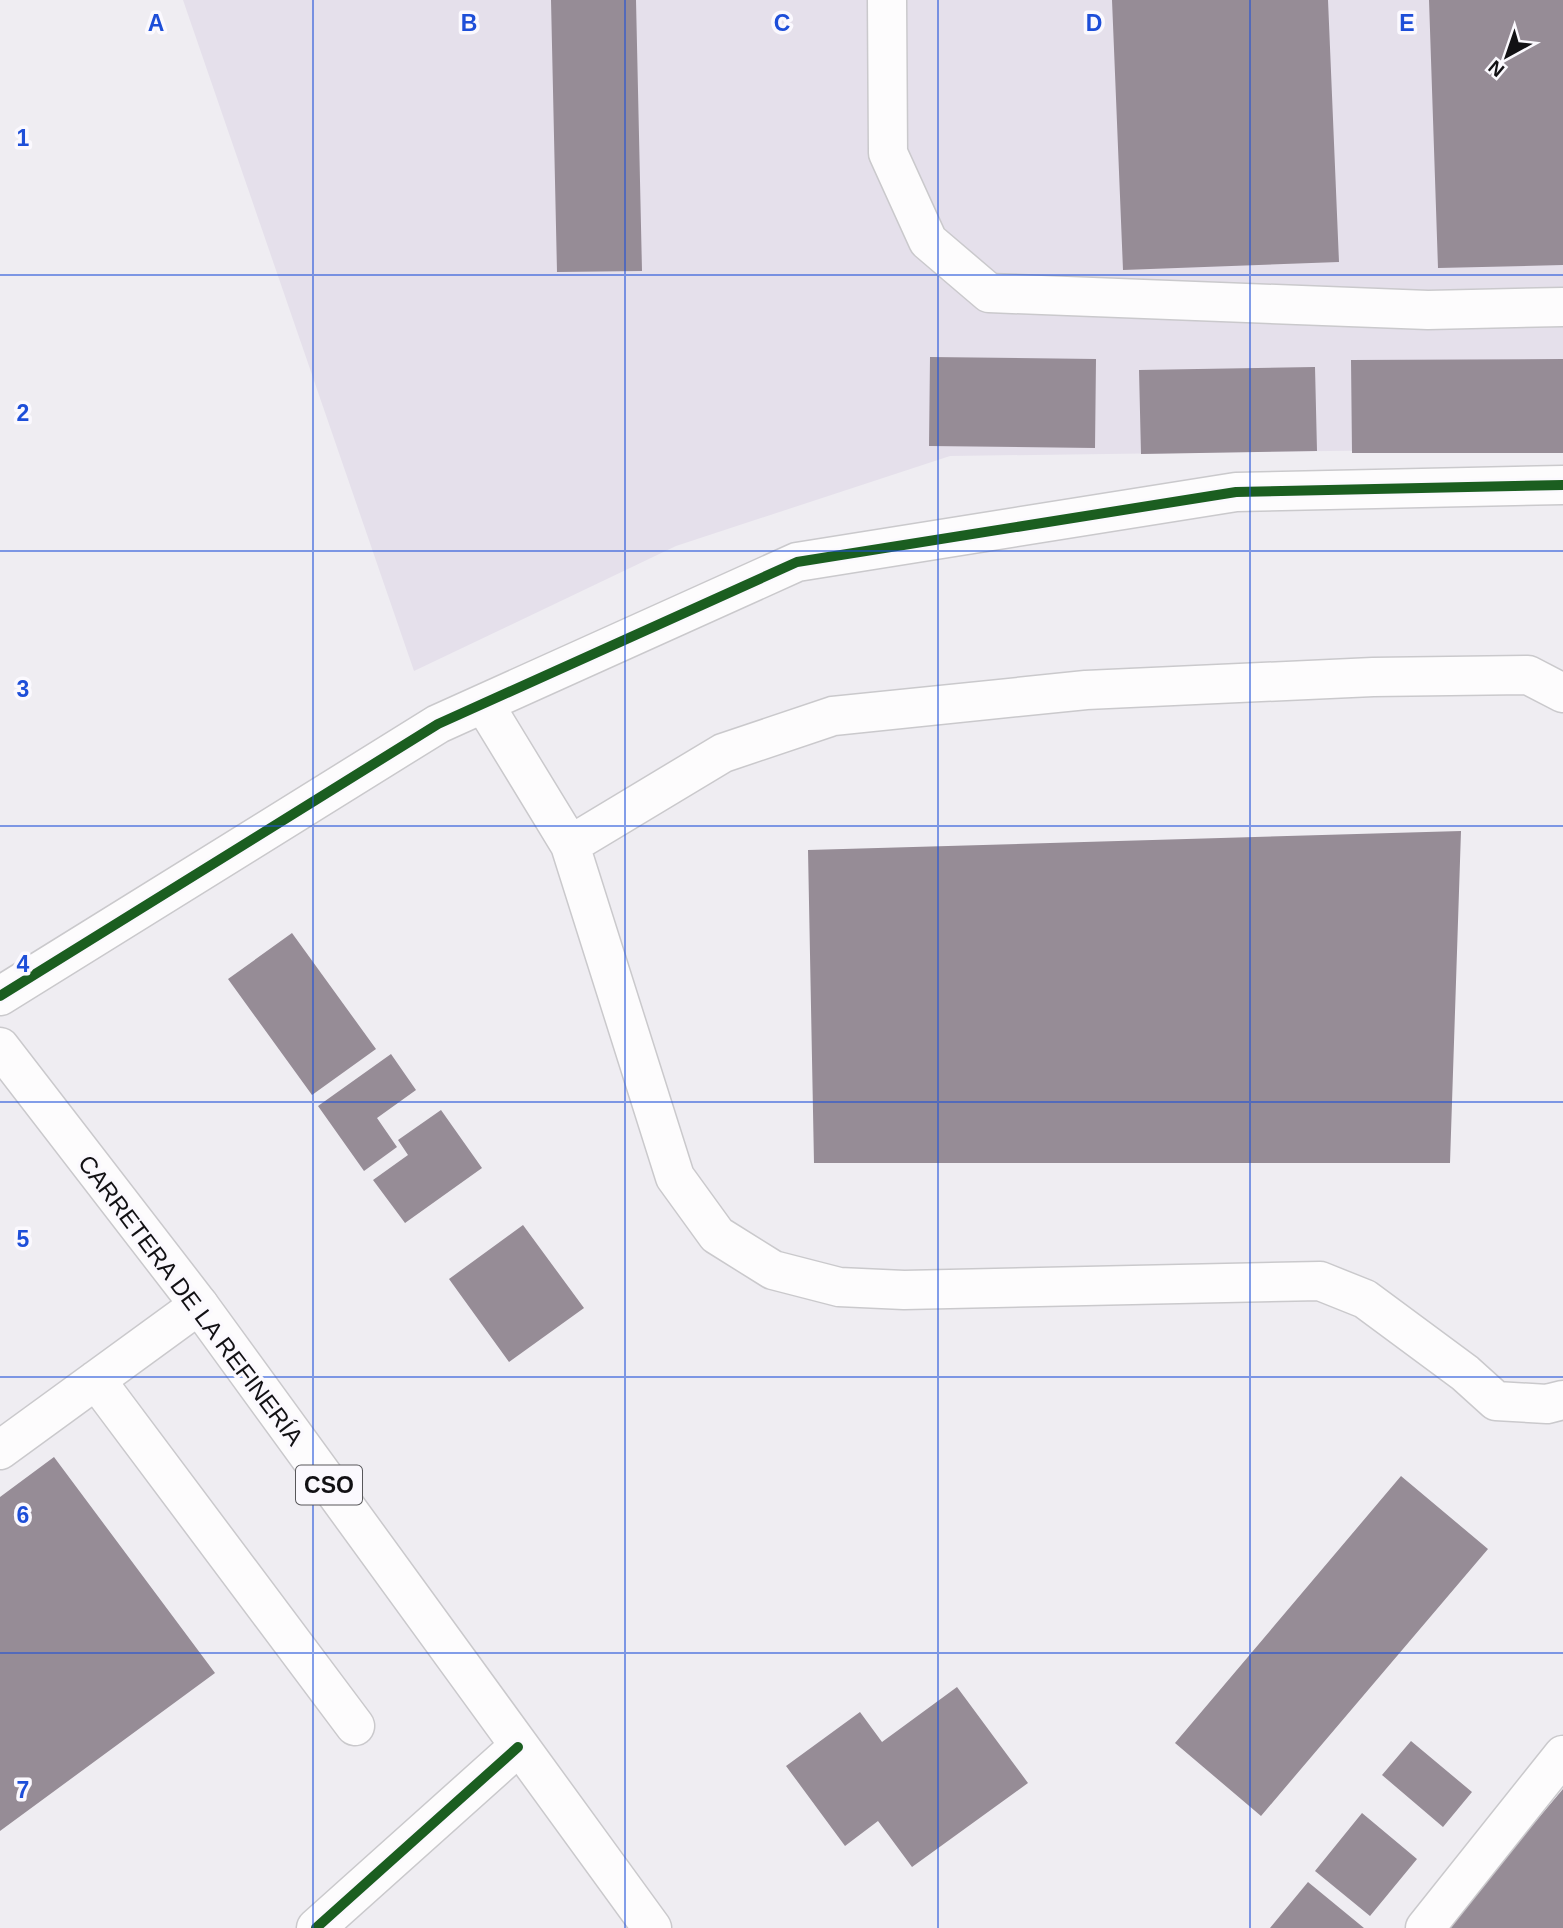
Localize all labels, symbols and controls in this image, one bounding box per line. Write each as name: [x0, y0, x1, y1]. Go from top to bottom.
text: A: [148, 10, 164, 36]
text: B: [461, 10, 477, 36]
text: C: [774, 10, 790, 36]
text: D: [1086, 10, 1102, 36]
text: E: [1399, 10, 1415, 36]
north arrow: [1472, 21, 1542, 91]
text: N: [1484, 56, 1508, 81]
text: 1: [17, 125, 30, 151]
text: 2: [17, 400, 29, 426]
text: 3: [17, 676, 29, 702]
text: 4: [17, 951, 30, 977]
street label: CARRETERA DE LA REFINERÍA: [73, 1150, 309, 1450]
text: 5: [17, 1226, 30, 1252]
road number: CSO: [296, 1466, 362, 1504]
text: 6: [17, 1502, 29, 1528]
text: 7: [17, 1777, 29, 1803]

